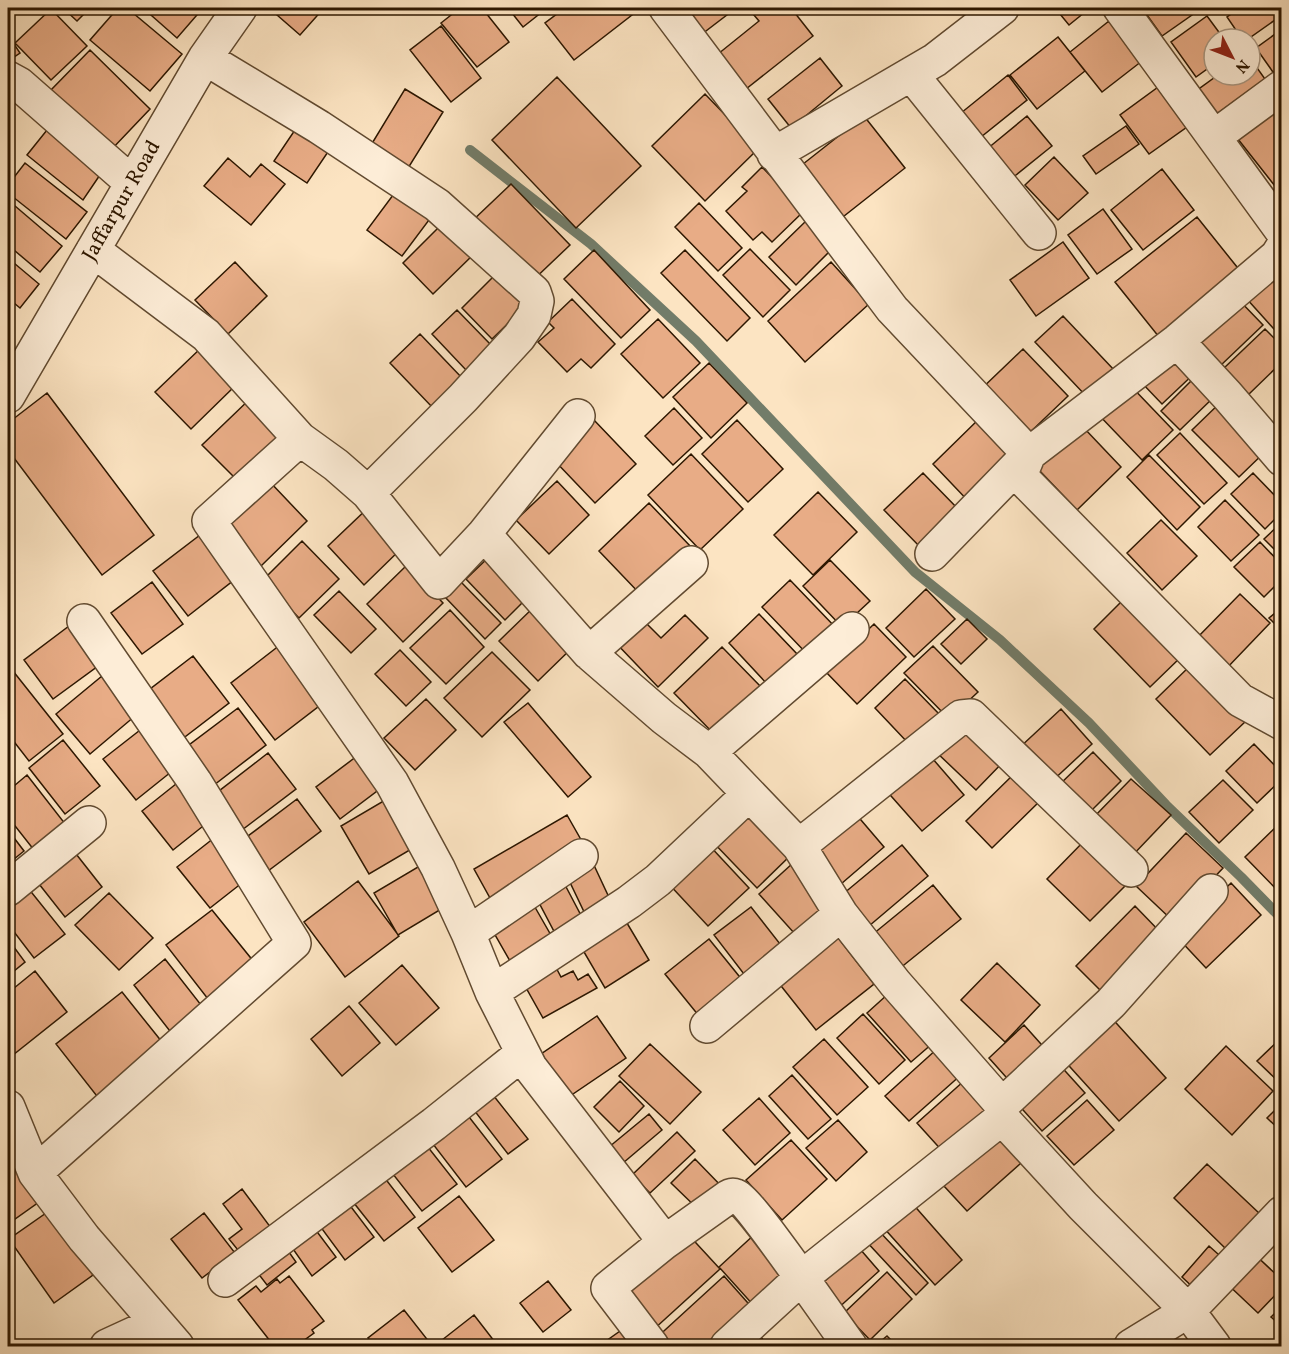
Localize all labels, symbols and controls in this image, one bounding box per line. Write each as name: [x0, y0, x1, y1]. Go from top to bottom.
north arrow: [1202, 27, 1262, 87]
text: N: [1229, 54, 1254, 78]
street label: Jaffarpur Road: [76, 135, 168, 267]

